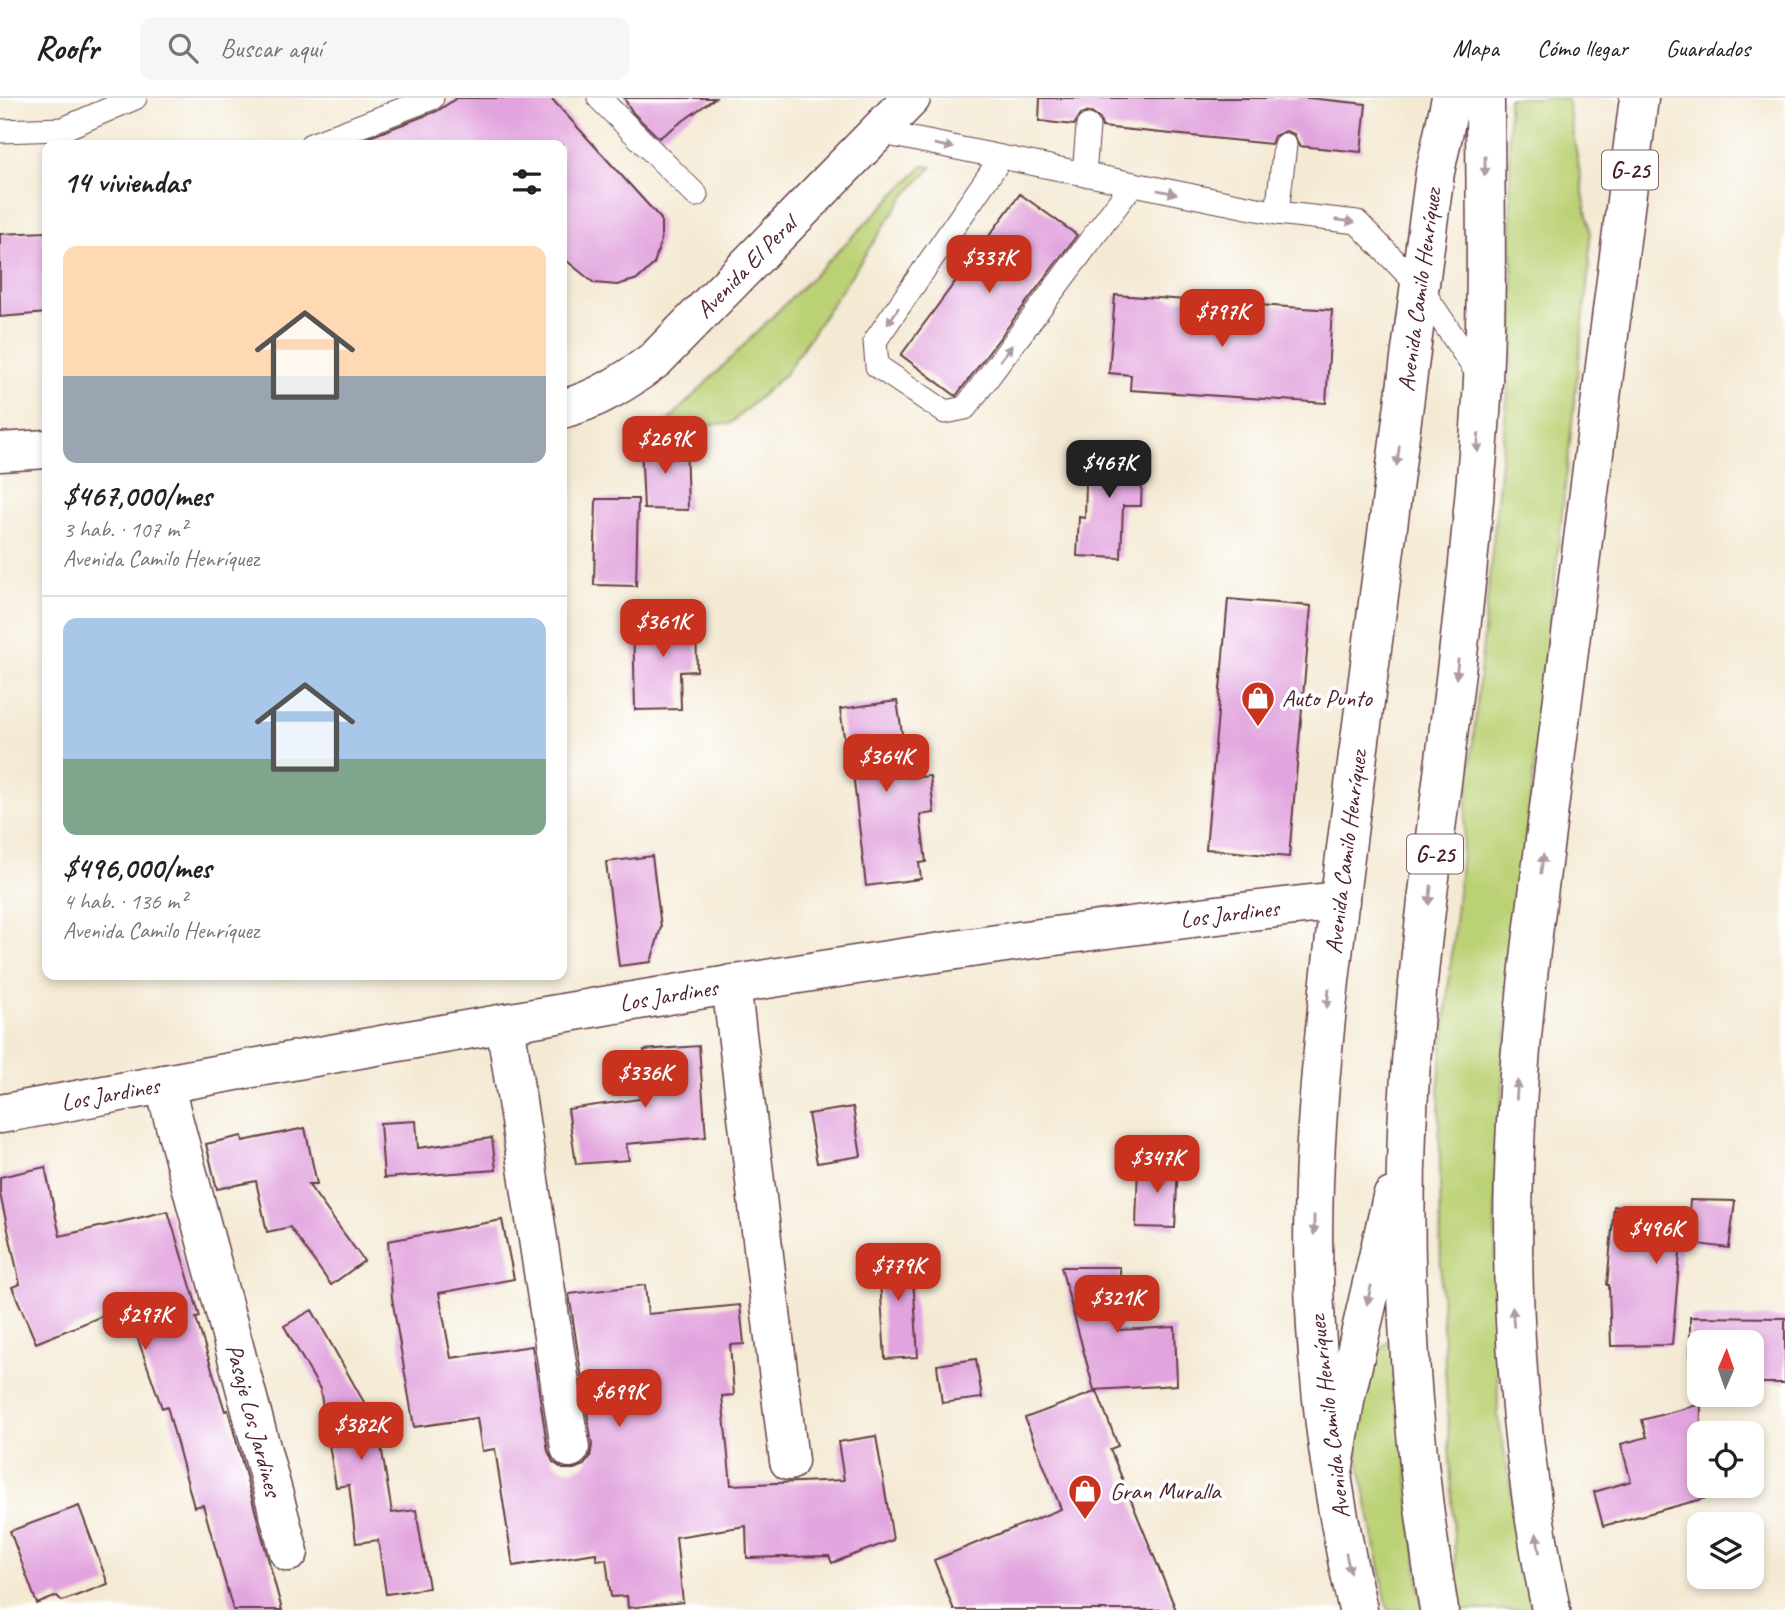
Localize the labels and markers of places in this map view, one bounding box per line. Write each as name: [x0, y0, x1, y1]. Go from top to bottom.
pin: $337K: [940, 236, 1038, 295]
pin: $797K: [1173, 289, 1271, 349]
pin: $269K: [616, 416, 714, 476]
pin: $467K: [1060, 440, 1158, 500]
pin: $361K: [614, 600, 712, 659]
shop icon: Auto Punto: [1239, 679, 1277, 728]
place label: Auto Punto: [1282, 683, 1373, 713]
pin: $364K: [837, 734, 935, 794]
pin: $336K: [596, 1051, 694, 1110]
pin: $347K: [1108, 1136, 1206, 1195]
pin: $496K: [1607, 1206, 1705, 1266]
pin: $779K: [849, 1244, 947, 1303]
pin: $321K: [1068, 1276, 1166, 1335]
pin: $297K: [96, 1292, 194, 1352]
pin: $699K: [570, 1370, 668, 1429]
pin: $382K: [312, 1402, 410, 1462]
shop icon: Gran Muralla: [1066, 1472, 1104, 1521]
place label: Gran Muralla: [1110, 1476, 1222, 1506]

